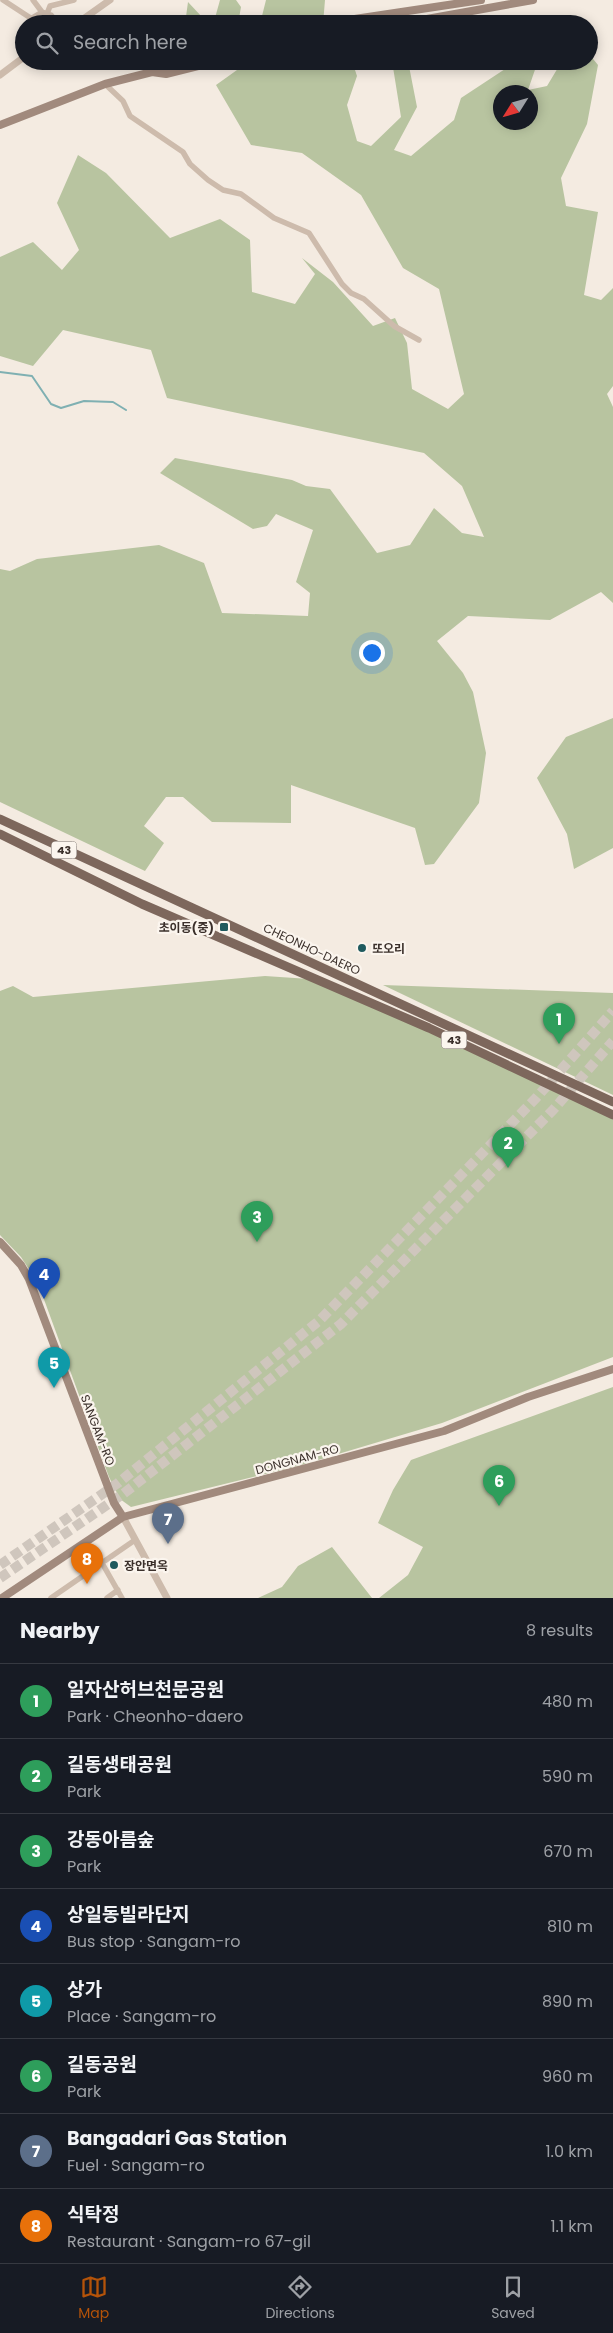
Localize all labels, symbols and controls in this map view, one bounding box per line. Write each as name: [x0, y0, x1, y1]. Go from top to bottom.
search box: [15, 15, 598, 70]
icon: search: [33, 29, 61, 57]
text: Search here: [73, 29, 187, 56]
north arrow: [493, 85, 538, 130]
your location: [359, 640, 385, 666]
road number: 43: [52, 842, 76, 858]
place label: 초이동(중): [158, 919, 214, 936]
street label: CHEONHO-DAERO: [261, 919, 363, 979]
marker: 초이동(중): [218, 921, 230, 933]
place label: 또오리: [372, 940, 405, 957]
marker: 또오리: [356, 942, 368, 954]
pin: 1: [543, 1003, 575, 1044]
road number: 43: [442, 1032, 466, 1048]
pin: 2: [492, 1127, 524, 1168]
pin: 3: [241, 1201, 273, 1242]
pin: 4: [28, 1258, 60, 1299]
pin: 5: [38, 1347, 70, 1388]
street label: SANGAM-RO: [77, 1392, 119, 1468]
street label: DONGNAM-RO: [253, 1440, 341, 1478]
pin: 6: [483, 1465, 515, 1506]
pin: 7: [152, 1503, 184, 1544]
pin: 8: [71, 1543, 103, 1584]
place label: 장안면옥: [124, 1557, 168, 1574]
marker: 장안면옥: [108, 1559, 120, 1571]
text: Nearby: [20, 1616, 100, 1645]
text: 8 results: [526, 1619, 593, 1642]
text: 일자산허브천문공원: [67, 1676, 224, 1703]
text: 1: [33, 1690, 39, 1713]
text: 480 m: [542, 1690, 593, 1713]
text: Park · Cheonho-daero: [67, 1705, 243, 1728]
text: 길동생태공원: [67, 1751, 172, 1778]
text: 2: [31, 1765, 41, 1788]
text: 590 m: [542, 1765, 593, 1788]
text: Park: [67, 1780, 101, 1803]
text: 강동아름숲: [67, 1826, 154, 1853]
text: 3: [31, 1840, 41, 1863]
text: 670 m: [543, 1840, 593, 1863]
text: Park: [67, 1855, 101, 1878]
text: 상일동빌라단지: [67, 1901, 189, 1928]
text: 4: [31, 1915, 41, 1938]
text: 810 m: [547, 1915, 593, 1938]
text: Bus stop · Sangam-ro: [67, 1930, 240, 1953]
text: 상가: [67, 1976, 102, 2003]
text: 5: [31, 1990, 41, 2013]
text: 890 m: [542, 1990, 593, 2013]
text: Place · Sangam-ro: [67, 2005, 216, 2028]
text: 길동공원: [67, 2051, 137, 2078]
text: 6: [31, 2065, 41, 2088]
text: 960 m: [542, 2065, 593, 2088]
text: Park: [67, 2080, 101, 2103]
text: Bangadari Gas Station: [67, 2125, 287, 2152]
text: 7: [32, 2140, 40, 2163]
text: 1.0 km: [545, 2140, 593, 2163]
text: Fuel · Sangam-ro: [67, 2154, 205, 2177]
text: 식탁정: [67, 2201, 119, 2228]
text: 8: [31, 2215, 41, 2238]
text: 1.1 km: [550, 2215, 593, 2238]
text: Restaurant · Sangam-ro 67-gil: [67, 2230, 311, 2253]
tab: Map: [78, 2273, 109, 2324]
tab: Directions: [265, 2273, 335, 2324]
tab: Saved: [491, 2273, 535, 2324]

